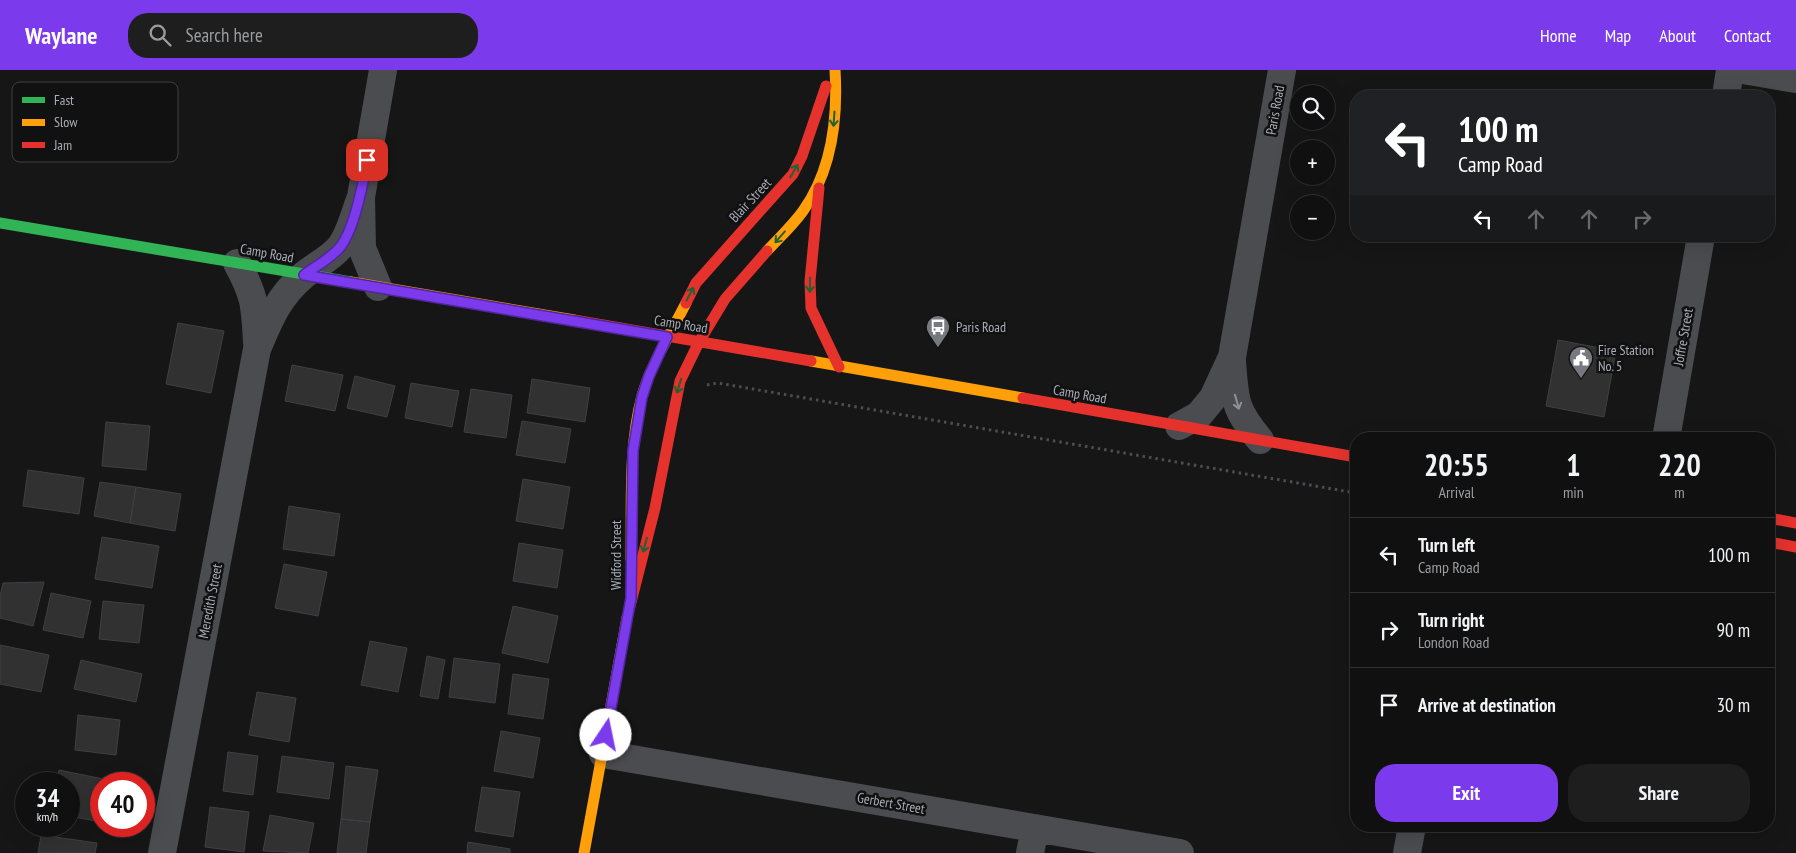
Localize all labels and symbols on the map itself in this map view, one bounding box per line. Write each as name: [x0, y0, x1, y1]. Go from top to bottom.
legend: [12, 82, 178, 162]
street label: Paris Road: [1262, 84, 1288, 136]
text: Fast: [54, 91, 74, 109]
one-way arrow: [829, 110, 839, 126]
text: Slow: [54, 113, 78, 131]
text: Jam: [53, 136, 72, 154]
pin: [346, 139, 388, 181]
one-way arrow: [790, 164, 800, 178]
street label: Blair Street: [725, 174, 775, 226]
one-way arrow: [774, 230, 785, 243]
street label: Camp Road: [239, 239, 295, 267]
one-way arrow: [806, 276, 815, 292]
one-way arrow: [685, 287, 695, 302]
street label: Joffre Street: [1669, 307, 1697, 368]
street label: Camp Road: [653, 311, 709, 337]
bus stop icon: Paris Road: [925, 314, 951, 348]
place label: Paris Road: [956, 318, 1006, 336]
place label: Fire Station No. 5: [1598, 341, 1654, 375]
public building icon: Fire Station No. 5: [1568, 345, 1594, 379]
one-way arrow: [674, 378, 684, 394]
street label: Camp Road: [1052, 380, 1108, 408]
one-way arrow: [1233, 393, 1242, 409]
street label: Widford Street: [607, 520, 625, 590]
one-way arrow: [640, 536, 649, 552]
street label: Meredith Street: [194, 562, 226, 640]
position arrow: [579, 708, 631, 760]
speed limit sign: 40: [90, 772, 155, 837]
street label: Gerbert Street: [856, 788, 926, 818]

